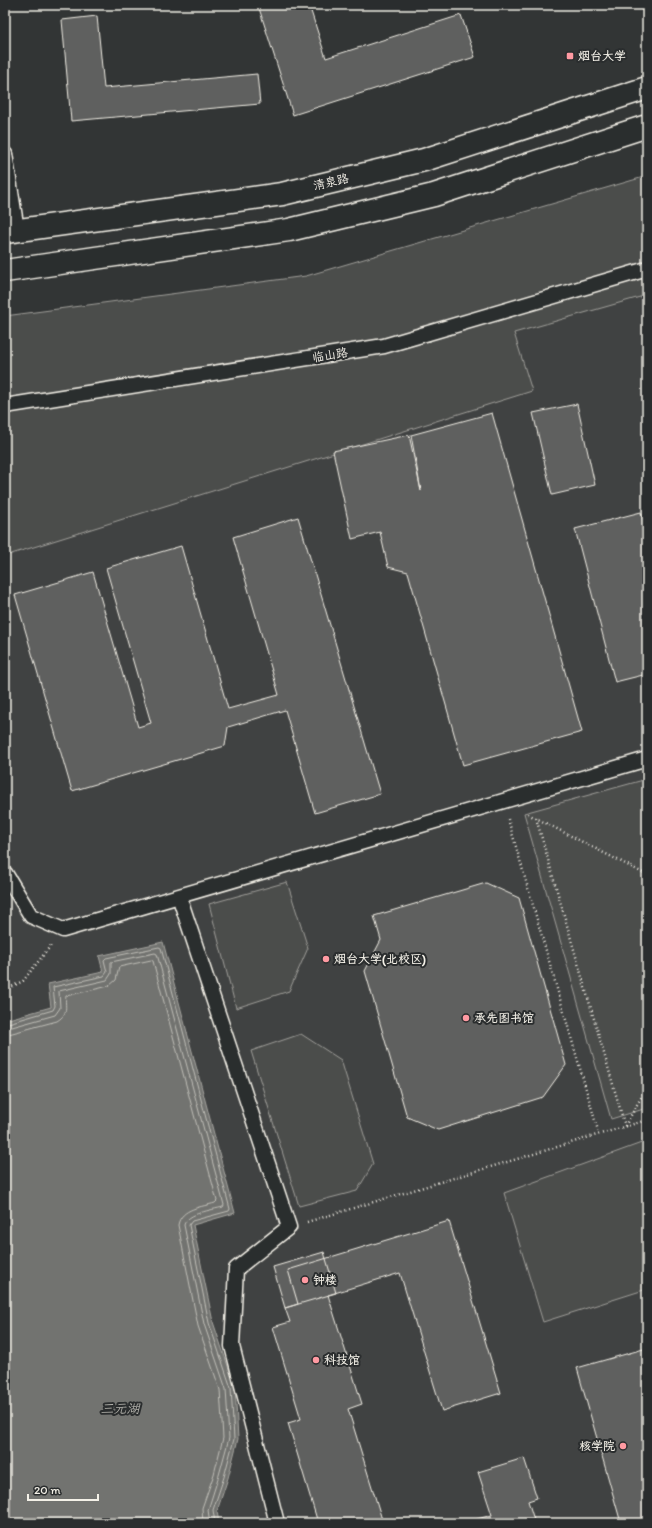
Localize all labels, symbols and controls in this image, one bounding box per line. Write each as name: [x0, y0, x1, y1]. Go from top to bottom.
place label: 烟台大学: [578, 49, 626, 63]
marker: 烟台大学: [565, 51, 575, 61]
street label: 清泉路: [312, 171, 350, 193]
street label: 临山路: [311, 345, 349, 365]
place label: 烟台大学(北校区): [334, 952, 426, 967]
marker: 烟台大学(北校区): [321, 954, 331, 964]
place label: 承先图书馆: [474, 1011, 534, 1025]
marker: 承先图书馆: [461, 1013, 471, 1023]
place label: 钟楼: [313, 1273, 337, 1287]
marker: 钟楼: [300, 1275, 310, 1285]
place label: 科技馆: [324, 1353, 360, 1367]
marker: 科技馆: [311, 1355, 321, 1365]
water label: 三元湖: [100, 1401, 141, 1416]
place label: 核学院: [579, 1439, 615, 1453]
marker: 核学院: [618, 1441, 628, 1451]
scale bar: [28, 1476, 98, 1502]
text: 20 m: [34, 1483, 61, 1497]

